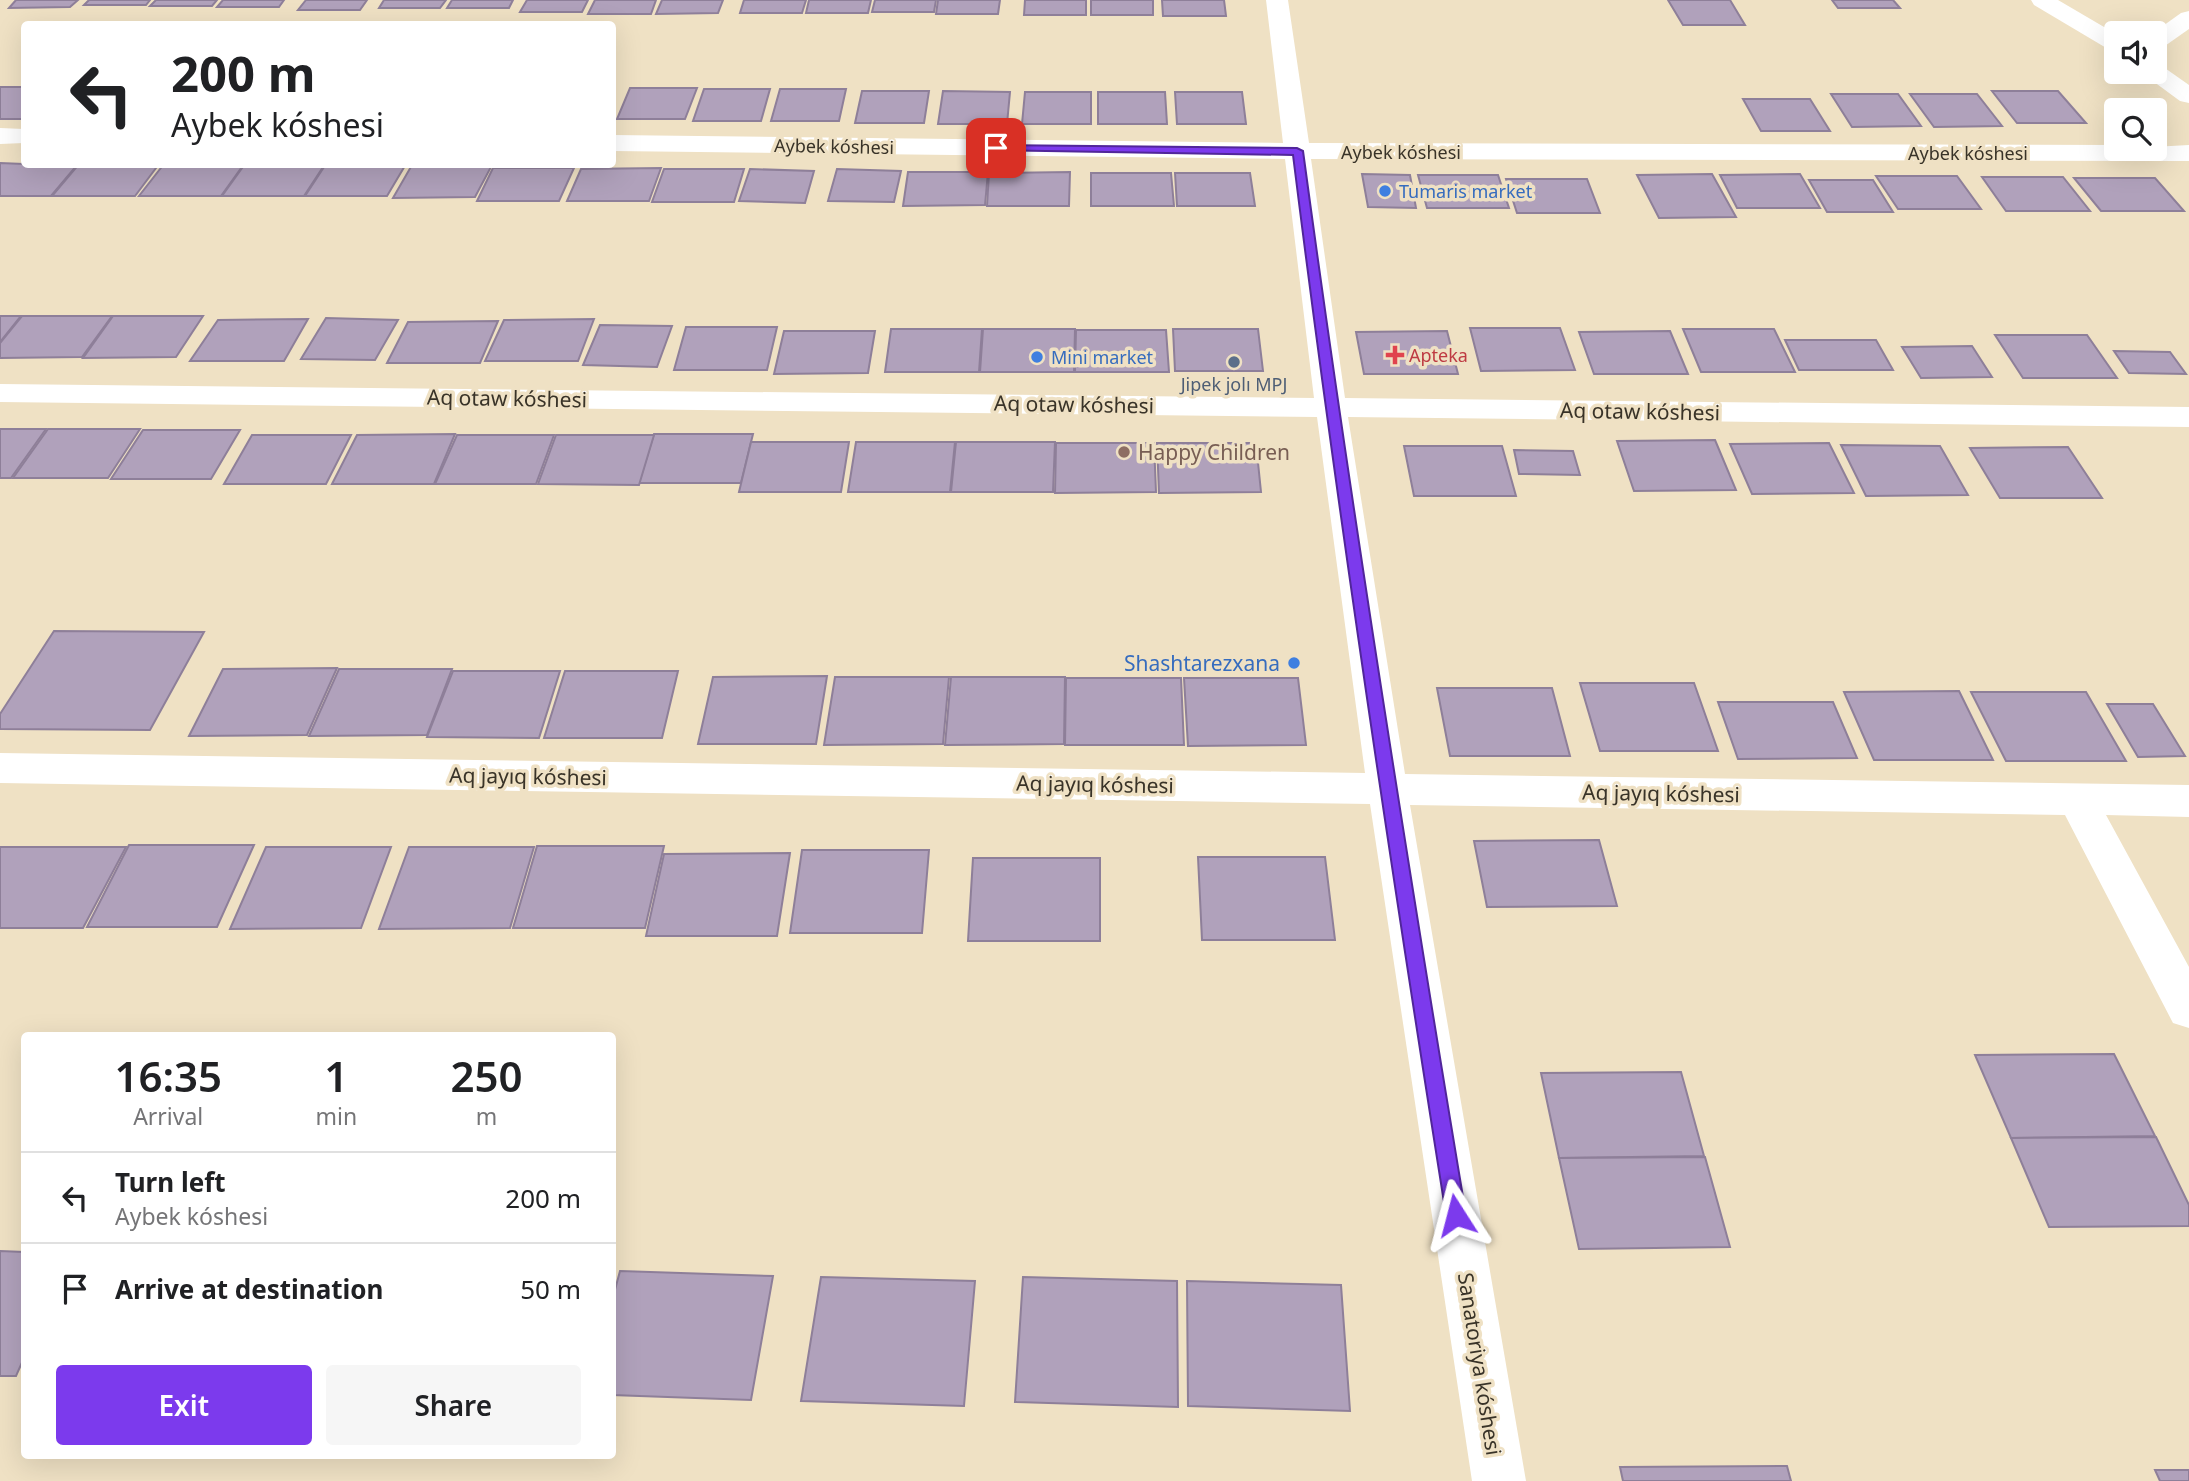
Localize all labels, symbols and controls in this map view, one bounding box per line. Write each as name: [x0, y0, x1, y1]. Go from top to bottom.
map controls: [2104, 21, 2167, 161]
button: sound: [2104, 21, 2167, 84]
text: 200 m: [171, 40, 316, 106]
icon: left: [56, 49, 147, 140]
button: search: [2104, 98, 2167, 161]
text: Aybek kóshesi: [171, 103, 384, 146]
pin: [966, 118, 1026, 178]
icon: arrive: [977, 129, 1015, 167]
street label: Aybek kóshesi: [774, 133, 894, 159]
street label: Aybek kóshesi: [1341, 140, 1461, 164]
street label: Aybek kóshesi: [1908, 141, 2028, 165]
place label: Tumaris market: [1399, 179, 1533, 203]
marker: Tumaris market: [1377, 183, 1393, 199]
place label: Apteka: [1409, 343, 1468, 367]
place label: Mini market: [1051, 345, 1154, 369]
marker: Apteka: [1387, 347, 1403, 363]
marker: Mini market: [1029, 349, 1045, 365]
marker: Jipek jolı MPJ: [1226, 354, 1242, 370]
place label: Jipek jolı MPJ: [1179, 372, 1287, 396]
street label: Aq otaw kóshesi: [427, 383, 587, 413]
street label: Aq otaw kóshesi: [994, 389, 1154, 419]
street label: Aq otaw kóshesi: [1560, 396, 1720, 426]
place label: Happy Children: [1138, 438, 1290, 466]
marker: Happy Children: [1116, 444, 1132, 460]
place label: Shashtarezxana: [1124, 649, 1280, 677]
marker: Shashtarezxana: [1286, 655, 1302, 671]
street label: Aq jayıq kóshesi: [449, 761, 607, 791]
street label: Aq jayıq kóshesi: [1016, 769, 1174, 799]
street label: Aq jayıq kóshesi: [1582, 778, 1740, 808]
text: 16:35: [114, 1047, 222, 1104]
text: 1: [324, 1047, 348, 1104]
text: 250: [451, 1047, 523, 1104]
text: Arrival: [133, 1100, 203, 1132]
text: min: [315, 1100, 357, 1132]
text: m: [476, 1100, 497, 1132]
text: Turn left: [115, 1164, 226, 1200]
position arrow: [1419, 1178, 1493, 1252]
icon: left: [56, 1179, 94, 1217]
text: 200 m: [505, 1180, 581, 1216]
text: Aybek kóshesi: [115, 1200, 268, 1232]
icon: arrive: [56, 1270, 94, 1308]
text: Arrive at destination: [115, 1271, 384, 1307]
text: 50 m: [520, 1271, 581, 1307]
street label: Sanatoriya kóshesi: [1452, 1271, 1508, 1457]
button: Exit: [56, 1365, 312, 1445]
button: Share: [326, 1365, 581, 1445]

